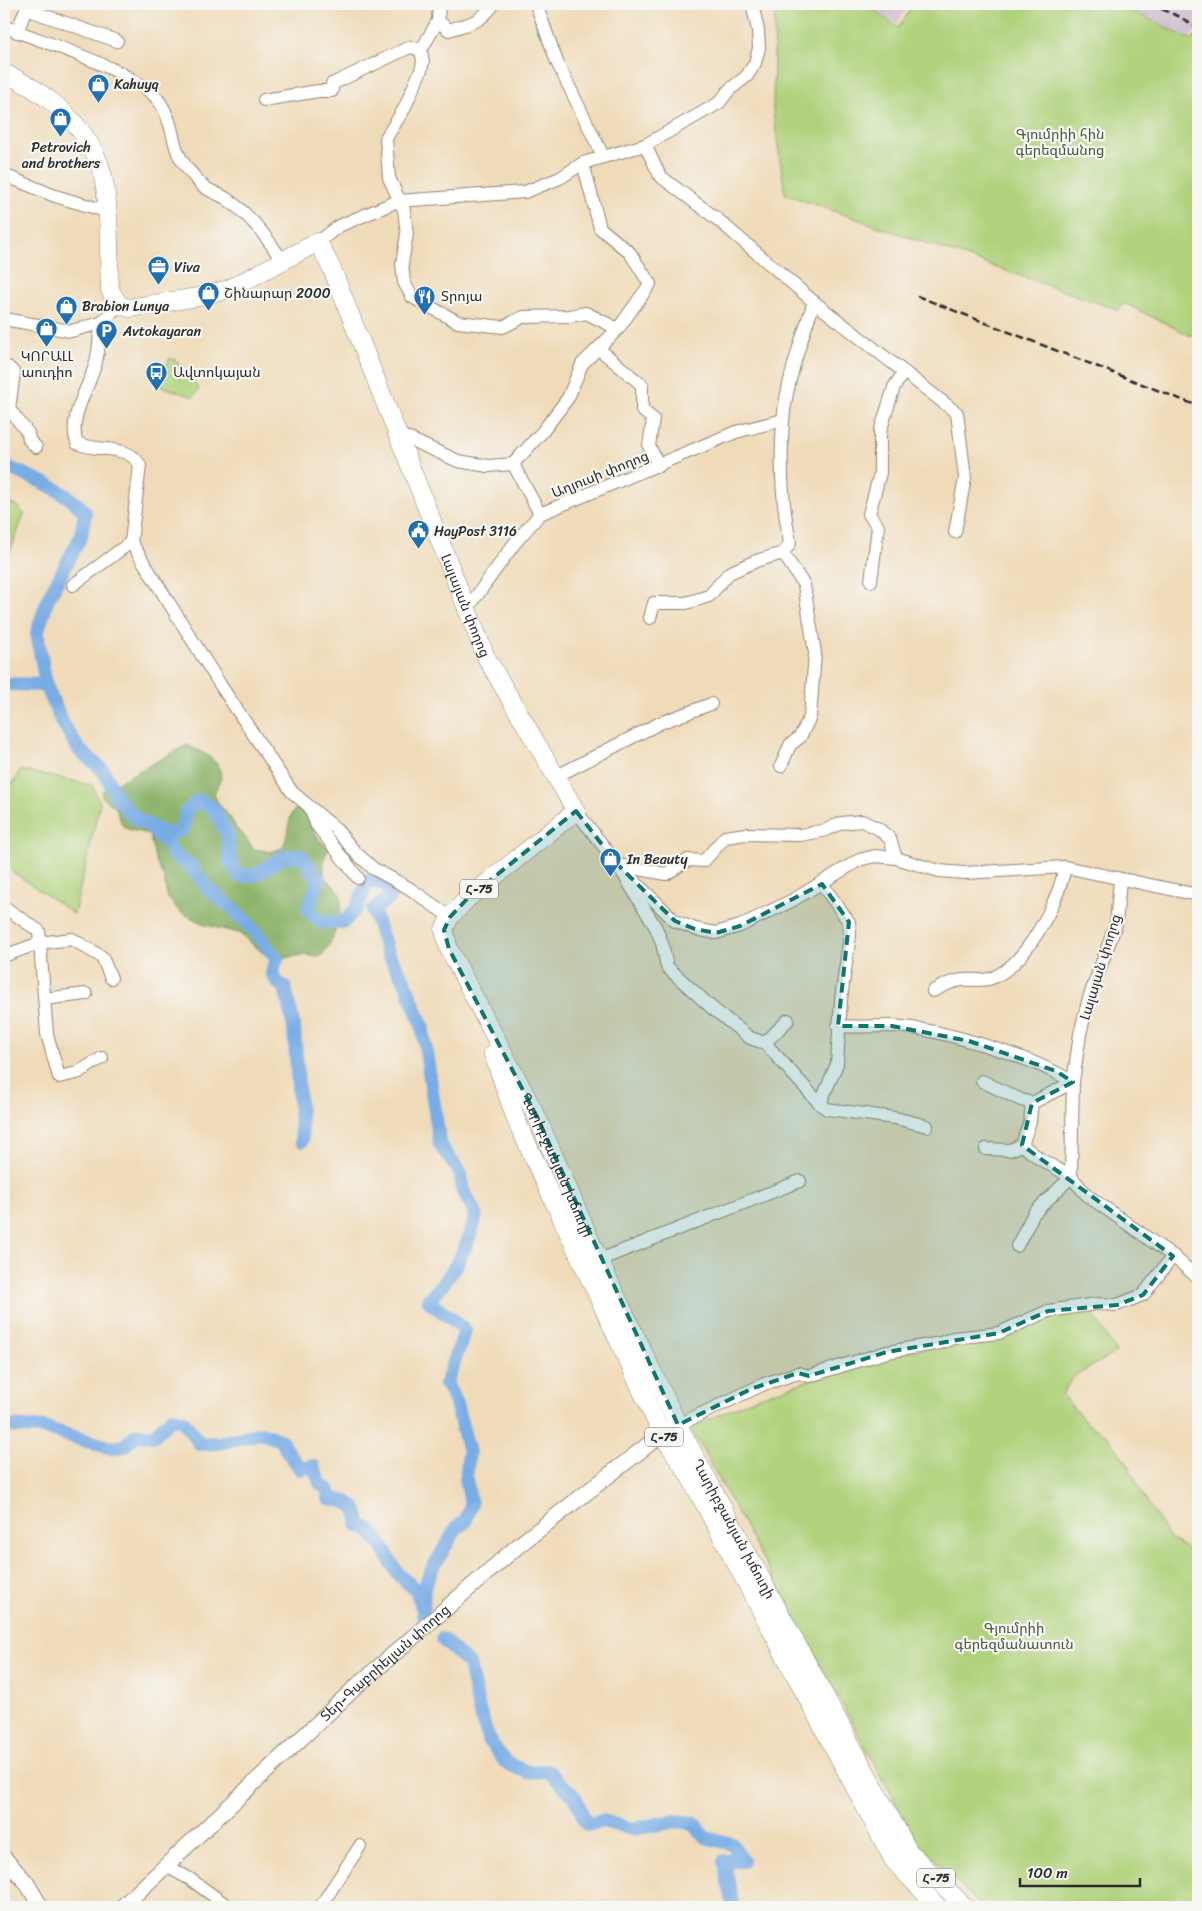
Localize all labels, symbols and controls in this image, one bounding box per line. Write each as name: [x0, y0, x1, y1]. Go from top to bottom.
shop icon: Kahuyq: [86, 72, 110, 103]
place label: Kahuyq: [114, 72, 159, 97]
shop icon: Petrovich and brothers: [49, 107, 73, 138]
park label: Գյումրիի հին գերեզմանոց: [1016, 122, 1104, 163]
place label: Petrovich and brothers: [22, 135, 101, 176]
office icon: Viva: [146, 255, 170, 286]
place label: Viva: [174, 255, 201, 280]
shop icon: Շինարար 2000: [196, 281, 220, 312]
place label: Շինարար 2000: [224, 281, 331, 306]
restaurant icon: Տրոյա: [413, 284, 437, 315]
place label: Տրոյա: [441, 284, 482, 309]
shop icon: Brabion Lunya: [54, 294, 78, 325]
place label: Brabion Lunya: [82, 294, 170, 319]
shop icon: ԿՈՐԱԼԼ աուդիո: [35, 316, 59, 347]
parking icon: Avtokayaran: [95, 319, 119, 350]
place label: Avtokayaran: [122, 319, 201, 344]
place label: ԿՈՐԱԼԼ աուդիո: [21, 344, 74, 385]
bus stop icon: Ավտոկայան: [145, 360, 169, 391]
place label: Ավտոկայան: [173, 360, 261, 385]
street label: Աղյուսի փողոց: [548, 444, 653, 505]
public building icon: HayPost 3116: [406, 519, 430, 550]
place label: HayPost 3116: [434, 519, 517, 544]
street label: Լալայան փողոց: [433, 550, 497, 662]
shop icon: In Beauty: [599, 847, 623, 878]
place label: In Beauty: [626, 847, 688, 872]
road number: Հ-75: [460, 880, 498, 899]
street label: Լալայան փողոց: [1072, 911, 1129, 1023]
street label: Ղարիբջանյան խճուղի: [513, 1088, 600, 1242]
road number: Հ-75: [645, 1428, 683, 1446]
street label: Ղարիբջանյան խճուղի: [685, 1454, 782, 1604]
street label: Տեր-Գաբրիելյան փողոց: [314, 1598, 456, 1728]
park label: Գյումրիի գերեզմանատուն: [954, 1616, 1074, 1657]
scale bar: [1020, 1856, 1140, 1888]
text: 100 m: [1027, 1860, 1068, 1886]
road number: Հ-75: [917, 1869, 955, 1888]

